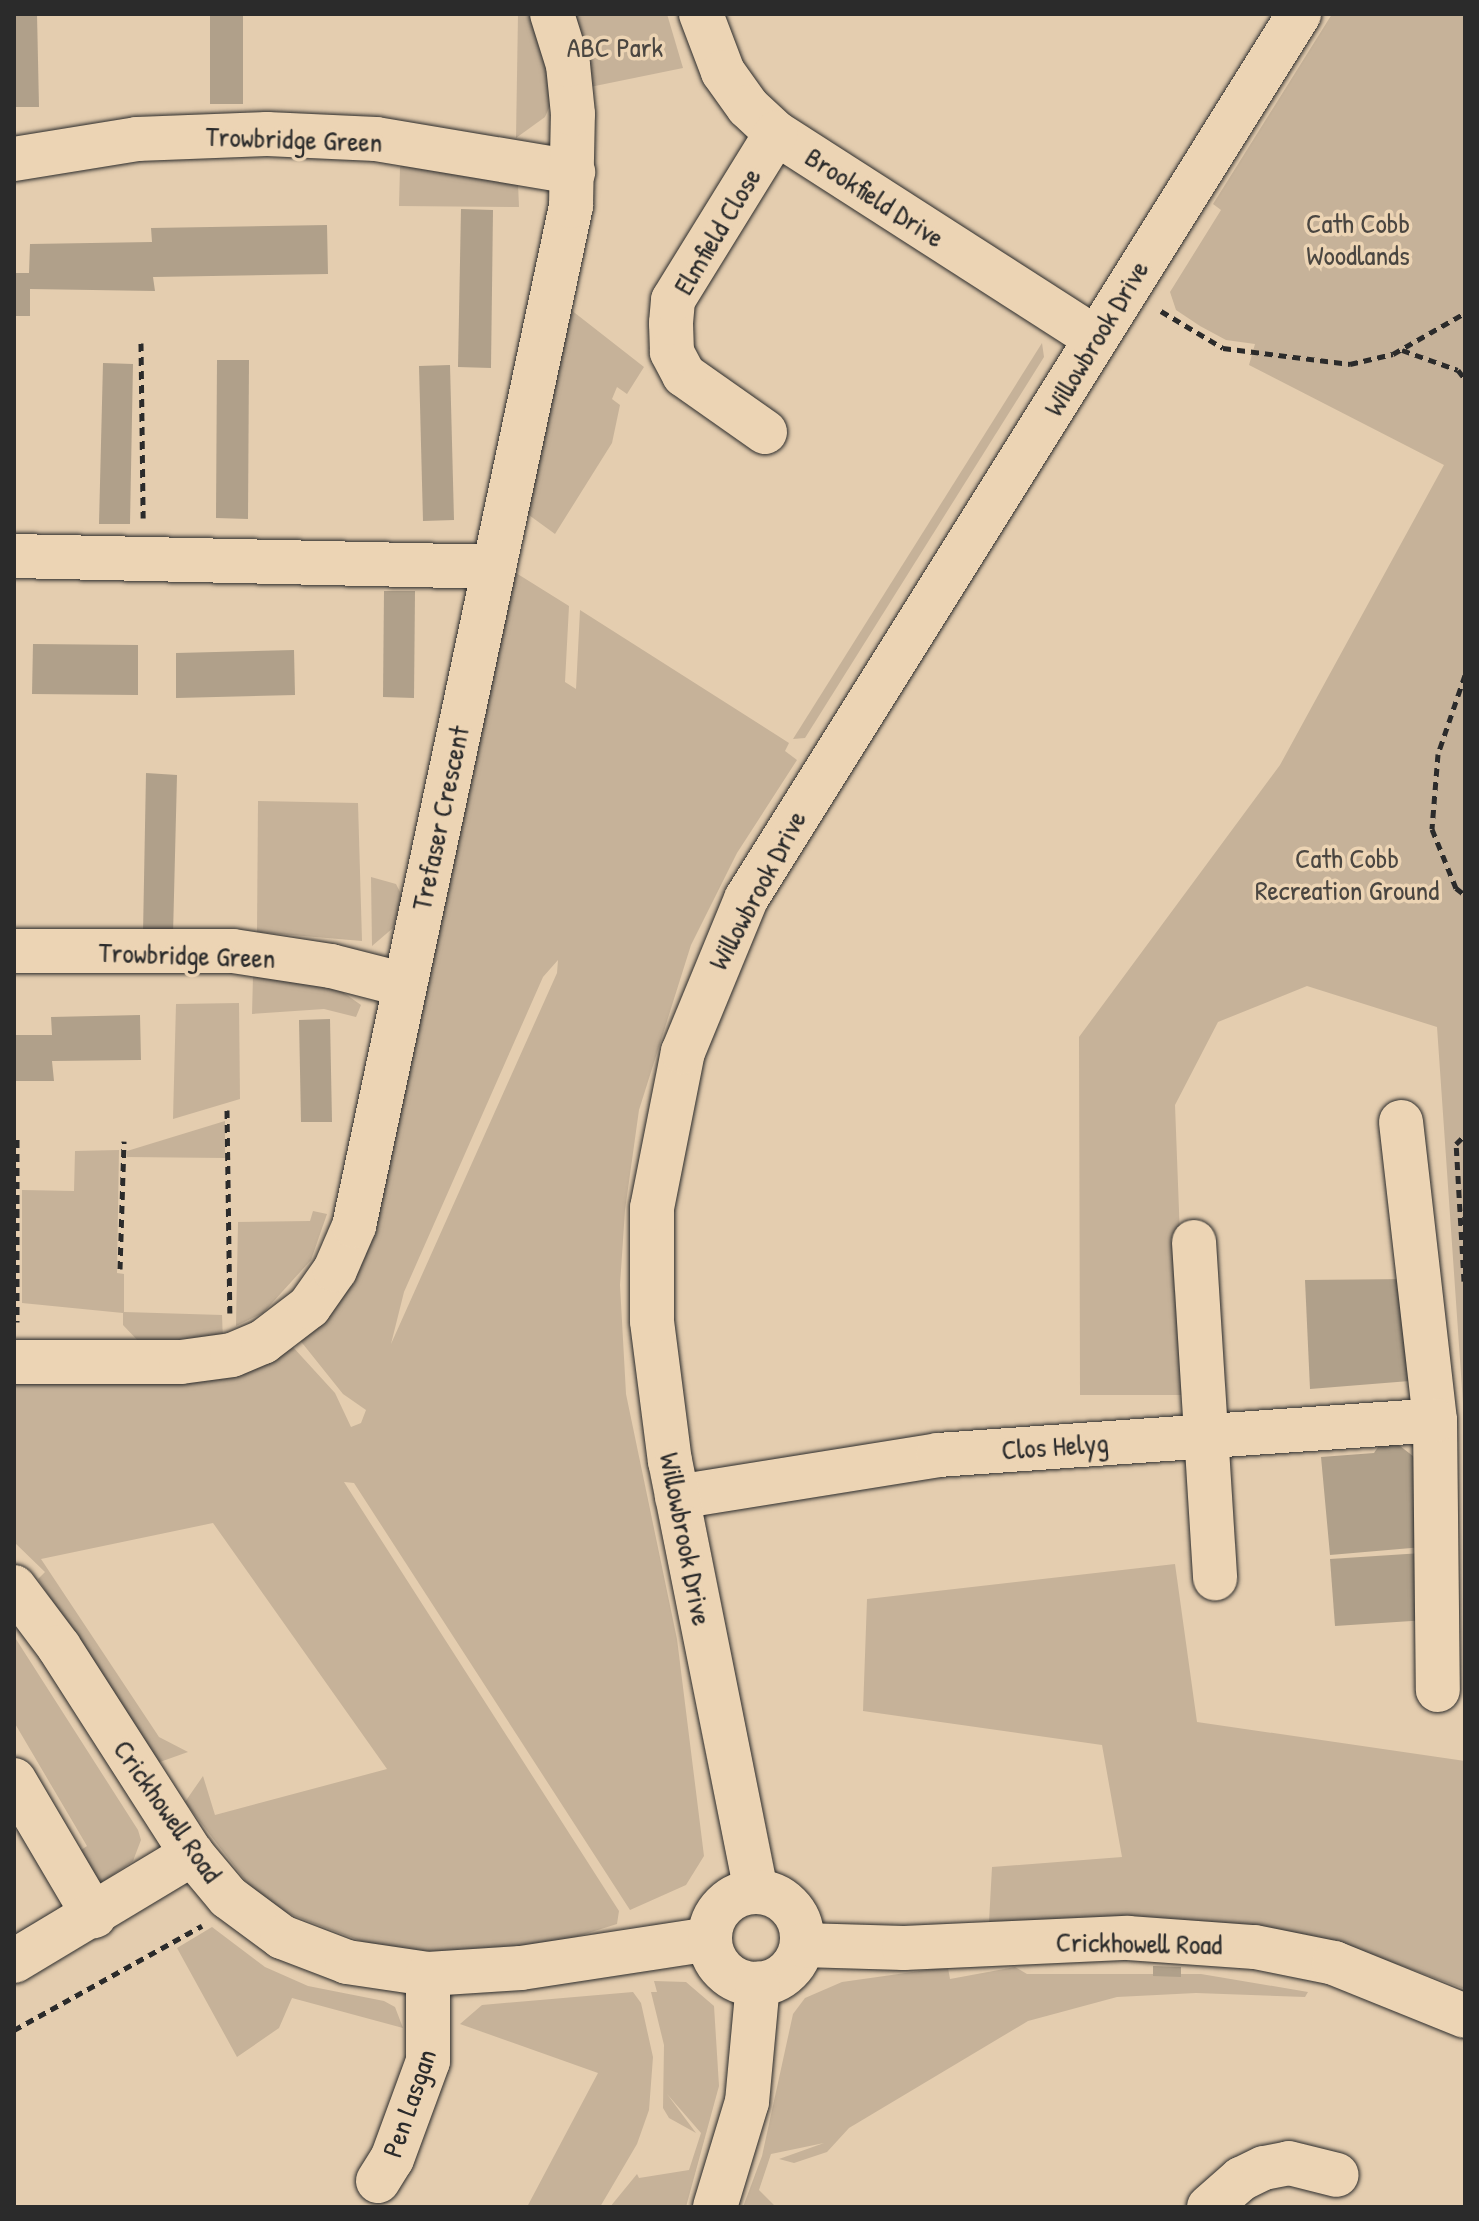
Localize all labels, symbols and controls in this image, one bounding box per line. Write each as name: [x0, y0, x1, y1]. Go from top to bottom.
park label: ABC Park: [567, 30, 663, 64]
street label: Trowbridge Green: [205, 119, 383, 159]
street label: Brookfield Drive: [799, 140, 951, 254]
street label: Elmfield Close: [666, 161, 768, 301]
park label: Cath Cobb Woodlands: [1306, 206, 1410, 272]
street label: Willowbrook Drive: [1036, 254, 1156, 422]
street label: Trefaser Crescent: [404, 723, 476, 913]
street label: Willowbrook Drive: [701, 805, 813, 975]
park label: Cath Cobb Recreation Ground: [1255, 841, 1439, 907]
street label: Trowbridge Green: [98, 935, 276, 975]
street label: Clos Helyg: [1000, 1425, 1110, 1467]
street label: Willowbrook Drive: [653, 1450, 719, 1628]
street label: Crickhowell Road: [107, 1733, 229, 1889]
street label: Crickhowell Road: [1056, 1925, 1222, 1961]
street label: Pen Lasgan: [375, 2045, 443, 2161]

